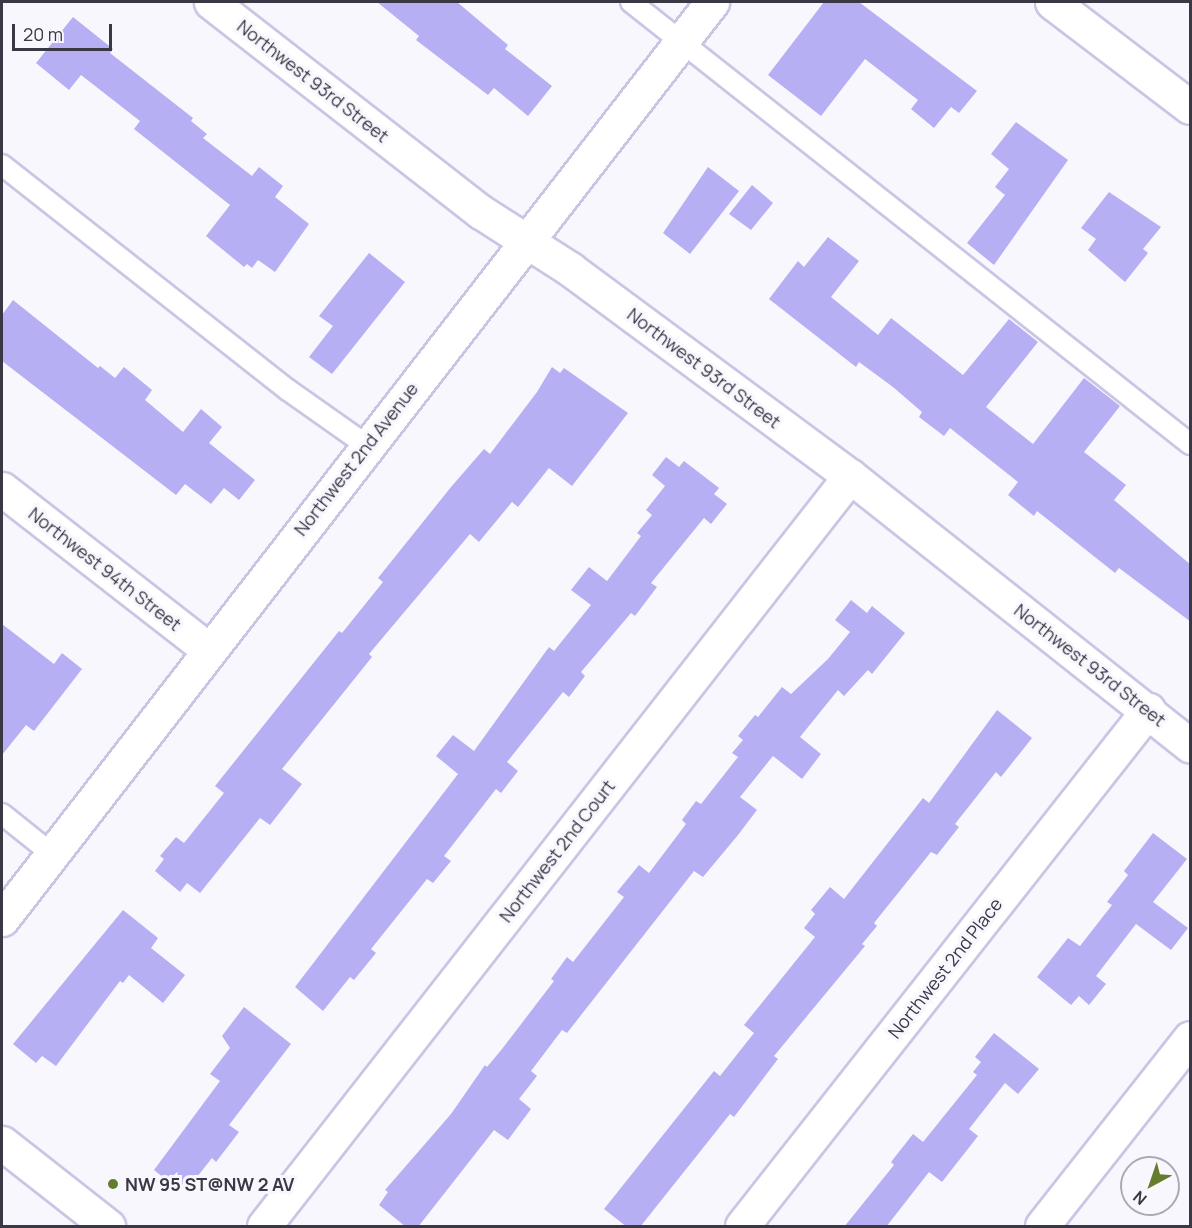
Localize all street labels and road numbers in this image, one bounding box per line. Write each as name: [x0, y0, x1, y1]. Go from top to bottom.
street label: Northwest 93rd Street: [233, 15, 393, 147]
street label: Northwest 93rd Street: [623, 303, 785, 433]
street label: Northwest 2nd Avenue: [290, 378, 422, 540]
street label: Northwest 94th Street: [24, 503, 186, 635]
street label: Northwest 93rd Street: [1010, 599, 1170, 731]
street label: Northwest 2nd Court: [495, 776, 619, 926]
street label: Northwest 2nd Place: [884, 894, 1006, 1042]

